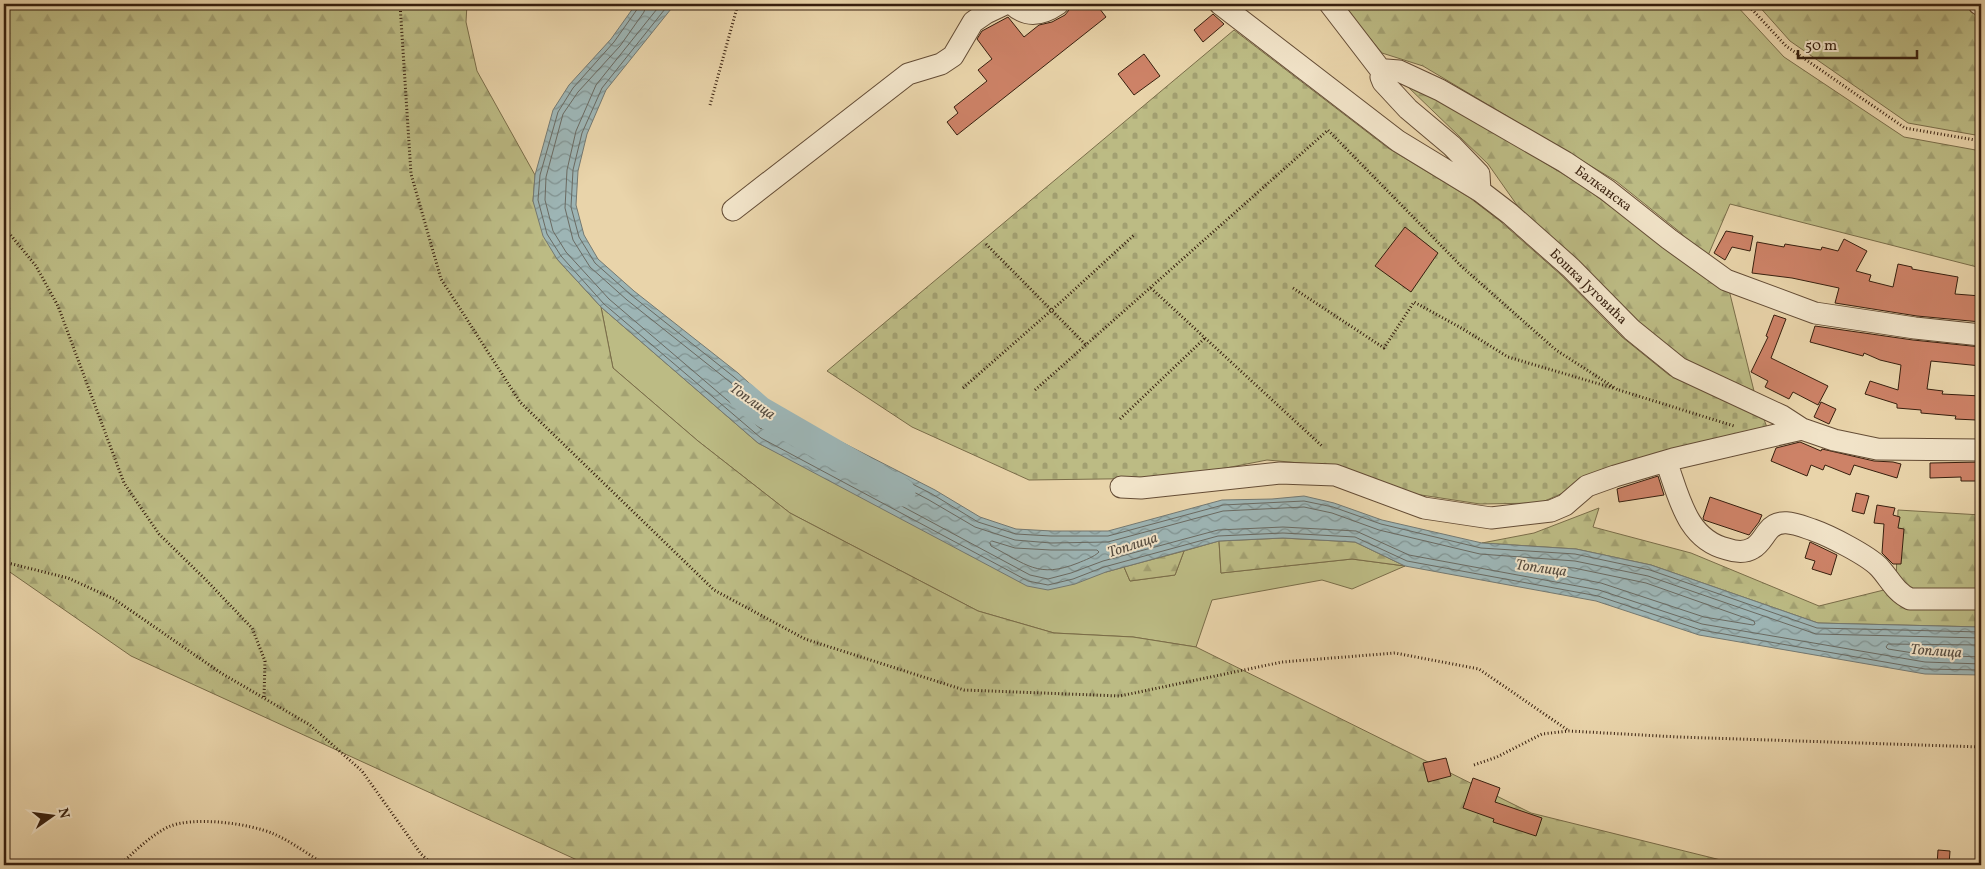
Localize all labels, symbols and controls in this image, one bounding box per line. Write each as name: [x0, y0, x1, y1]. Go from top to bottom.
scale bar: [1798, 28, 1916, 60]
text: 50 m: [1805, 36, 1837, 57]
street label: Балканска: [1570, 162, 1636, 216]
street label: Бошка Југовића: [1545, 245, 1631, 329]
water label: Топлица: [725, 379, 779, 425]
water label: Топлица: [1105, 528, 1161, 564]
water label: Топлица: [1514, 555, 1568, 583]
water label: Топлица: [1910, 640, 1962, 664]
north arrow: [28, 792, 78, 842]
text: N: [53, 806, 74, 820]

